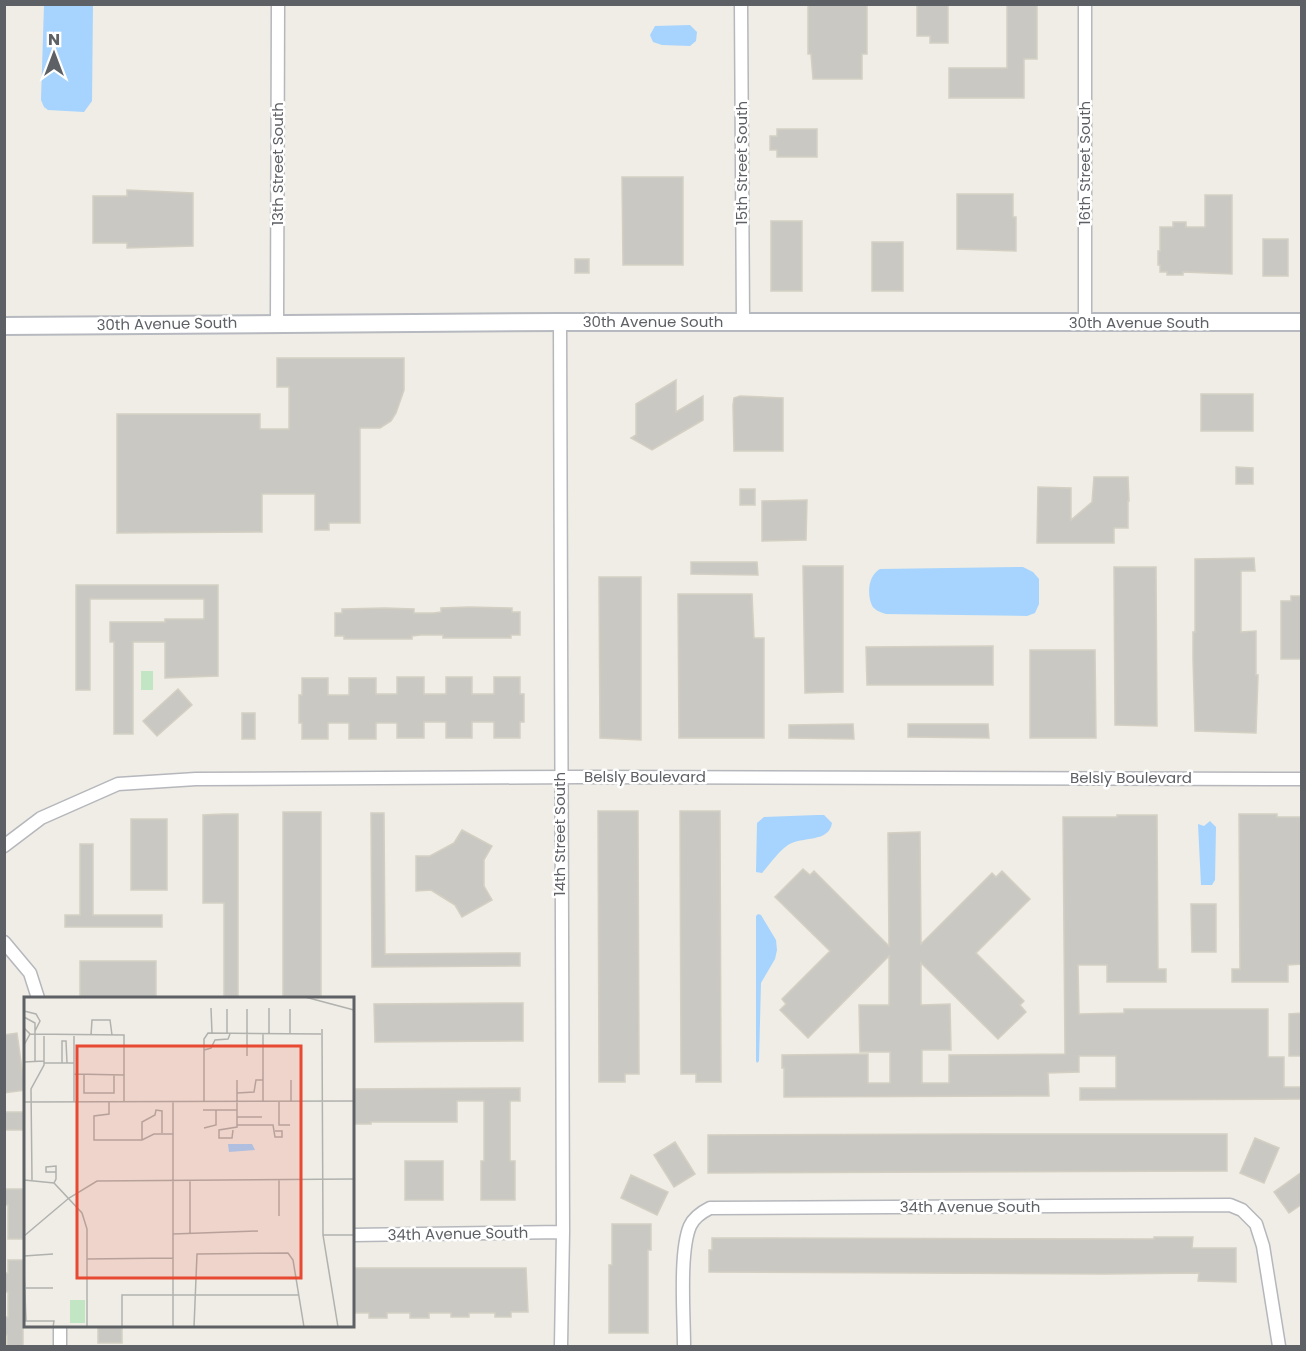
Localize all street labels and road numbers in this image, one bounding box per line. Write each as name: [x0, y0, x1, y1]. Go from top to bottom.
street label: 15th Street South: [731, 101, 752, 225]
street label: 16th Street South: [1074, 101, 1095, 225]
street label: 13th Street South: [267, 102, 288, 226]
street label: 30th Avenue South: [583, 311, 723, 332]
street label: 30th Avenue South: [96, 312, 238, 335]
street label: 30th Avenue South: [1069, 312, 1209, 333]
street label: Belsly Boulevard: [584, 766, 706, 787]
street label: Belsly Boulevard: [1070, 767, 1192, 788]
street label: 14th Street South: [549, 772, 570, 896]
street label: 34th Avenue South: [900, 1196, 1040, 1217]
street label: 34th Avenue South: [387, 1222, 529, 1245]

